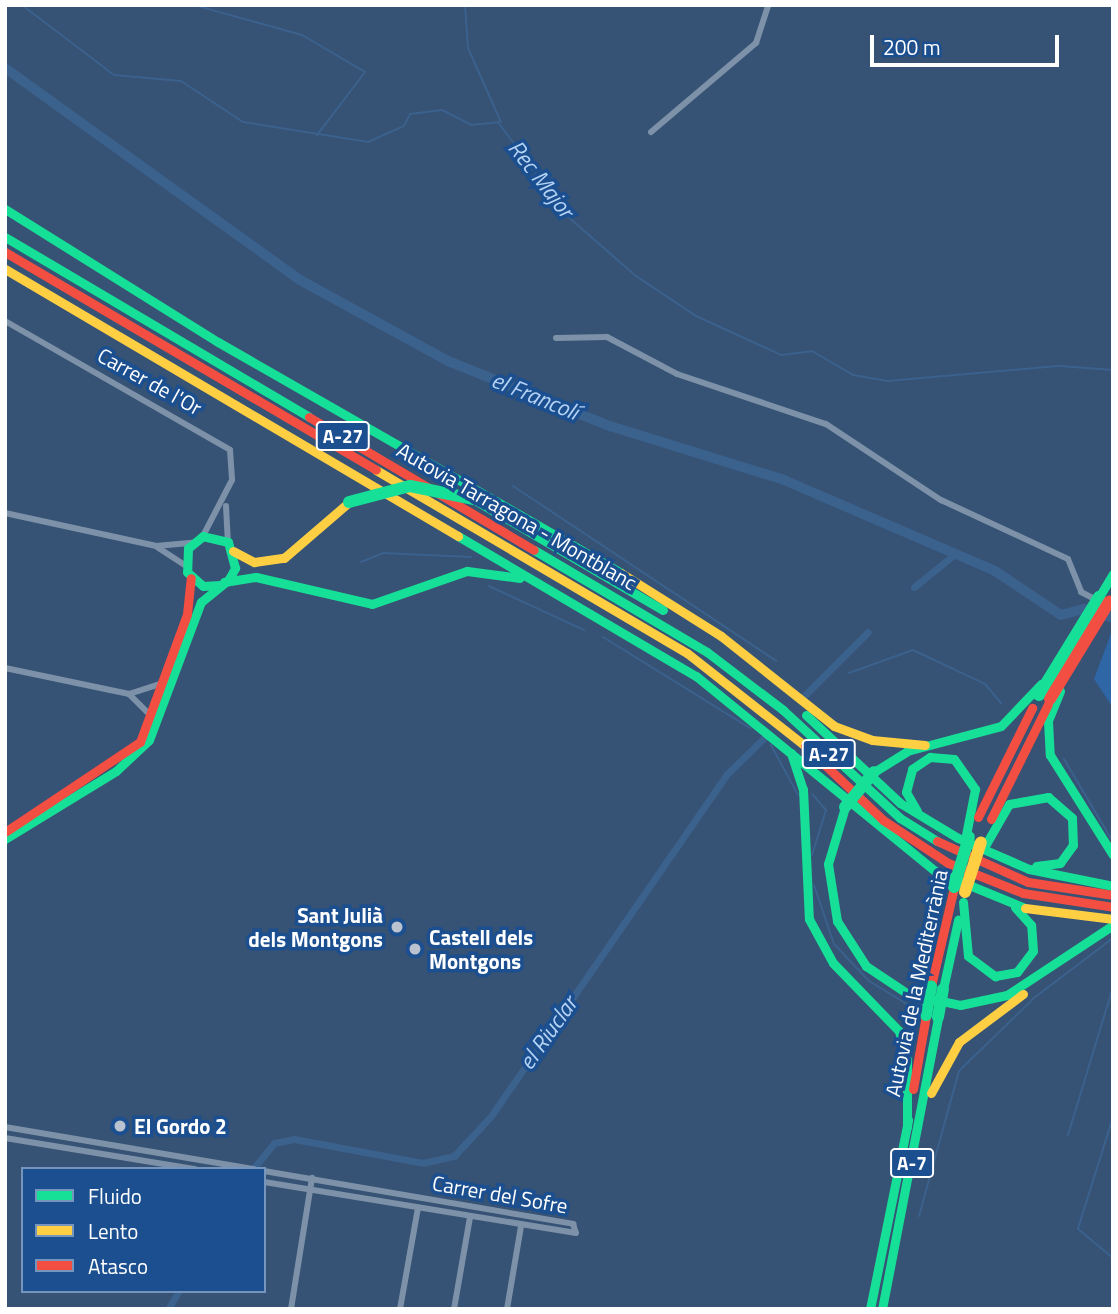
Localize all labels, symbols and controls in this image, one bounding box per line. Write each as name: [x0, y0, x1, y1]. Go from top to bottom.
scale bar: [873, 21, 1062, 65]
text: 200 m: [883, 31, 940, 63]
water label: Rec Major: [502, 135, 580, 223]
street label: Carrer de l'Or: [93, 342, 207, 420]
water label: el Francolí: [487, 366, 583, 426]
road number: A-27: [315, 420, 371, 452]
street label: Autovia Tarragona - Montblanc: [393, 437, 641, 595]
road number: A-27: [801, 738, 857, 769]
street label: Autovia de la Mediterrània: [880, 867, 952, 1099]
place label: Sant Julià dels Montgons: [248, 902, 383, 952]
marker: Sant Julià dels Montgons: [389, 919, 405, 935]
place label: Castell dels Montgons: [429, 924, 533, 974]
marker: Castell dels Montgons: [407, 941, 423, 957]
water label: el Riuclar: [513, 991, 583, 1075]
place label: El Gordo 2: [134, 1113, 227, 1139]
marker: El Gordo 2: [112, 1118, 128, 1134]
road number: A-7: [889, 1148, 935, 1178]
legend: [21, 1167, 266, 1293]
street label: Carrer del Sofre: [430, 1170, 570, 1218]
text: Fluido: [88, 1180, 142, 1212]
text: Lento: [88, 1215, 138, 1247]
text: Atasco: [88, 1250, 148, 1282]

